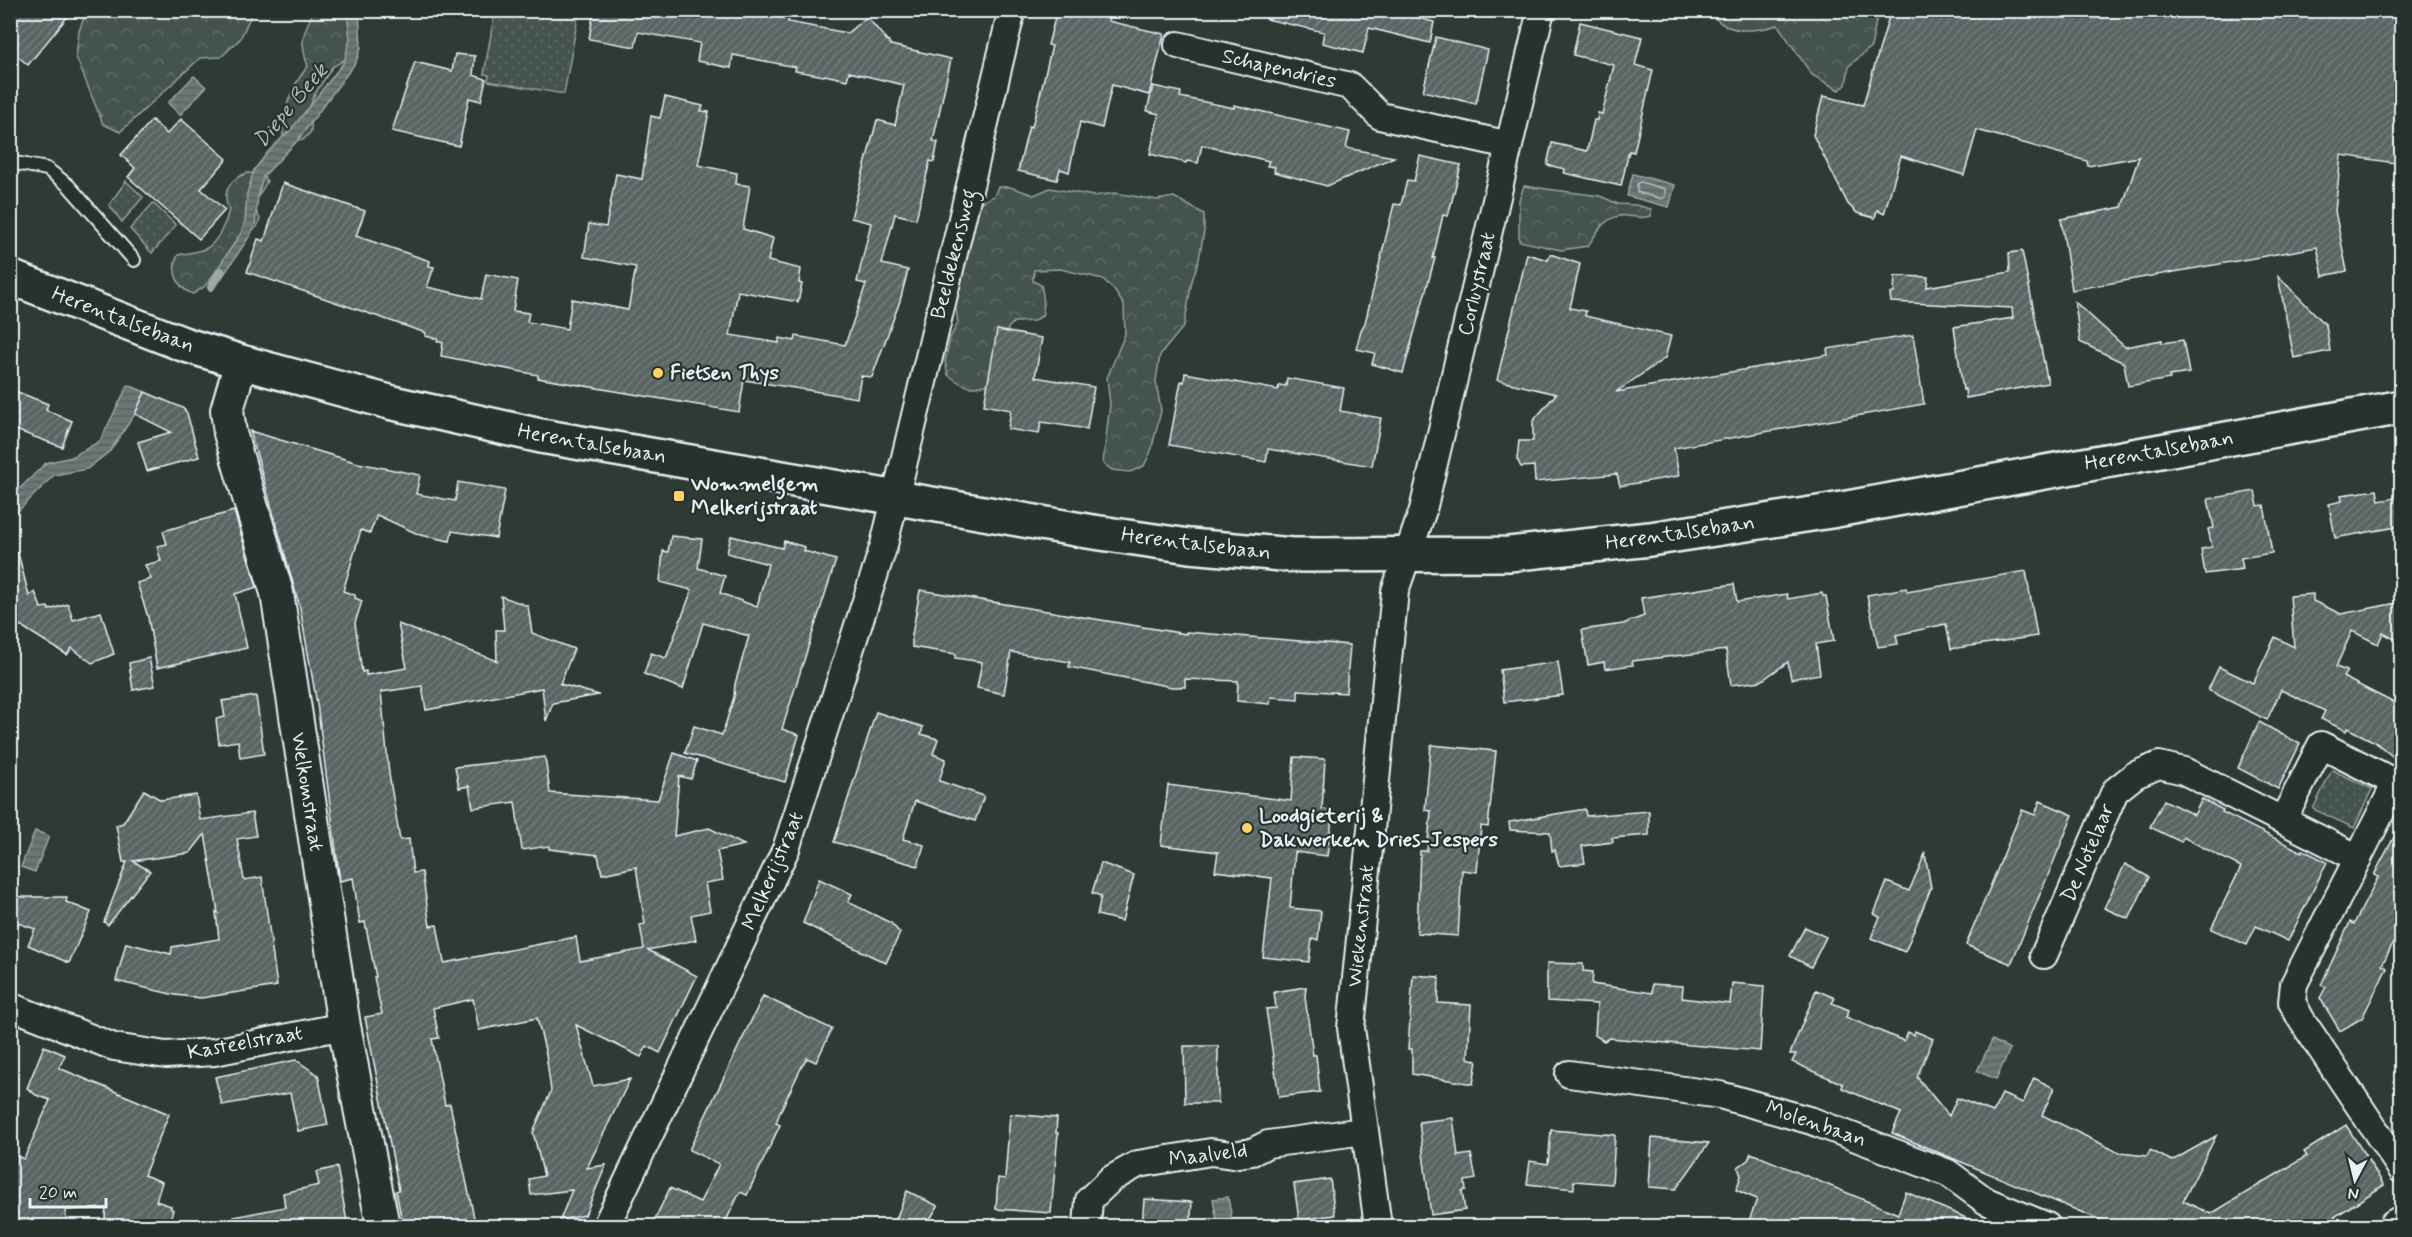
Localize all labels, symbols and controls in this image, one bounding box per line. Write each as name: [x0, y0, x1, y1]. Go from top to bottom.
street label: Schapendries: [1219, 42, 1339, 96]
water label: Diepe Beek: [247, 56, 336, 154]
street label: Beeldekensweg: [924, 186, 986, 323]
street label: Corluystraat: [1451, 229, 1503, 339]
street label: Herentalsebaan: [48, 280, 198, 360]
place label: Fietsen Thys: [670, 359, 779, 387]
marker: Fietsen Thys: [651, 366, 665, 380]
street label: Herentalsebaan: [515, 417, 669, 471]
street label: Herentalsebaan: [2082, 424, 2236, 478]
place label: Wommelgem Melkerijstraat: [690, 470, 819, 522]
marker: Wommelgem Melkerijstraat: [672, 489, 686, 503]
street label: Herentalsebaan: [1603, 509, 1757, 557]
street label: Herentalsebaan: [1119, 521, 1273, 567]
street label: Welkomstraat: [284, 730, 330, 854]
street label: De Notelaar: [2055, 799, 2121, 907]
place label: Loodgieterij & Dakwerken Dries-Jespers: [1259, 802, 1499, 854]
street label: Melkerijstraat: [735, 807, 811, 935]
marker: Loodgieterij & Dakwerken Dries-Jespers: [1240, 821, 1254, 835]
street label: Wiekenstraat: [1341, 863, 1381, 989]
street label: Kasteelstraat: [185, 1019, 305, 1067]
street label: Molenbaan: [1762, 1094, 1870, 1154]
street label: Maalveld: [1167, 1136, 1249, 1174]
north arrow: [2325, 1150, 2385, 1210]
scale bar: [30, 1171, 106, 1209]
text: 20 m: [39, 1181, 77, 1205]
text: N: [2347, 1182, 2360, 1204]

